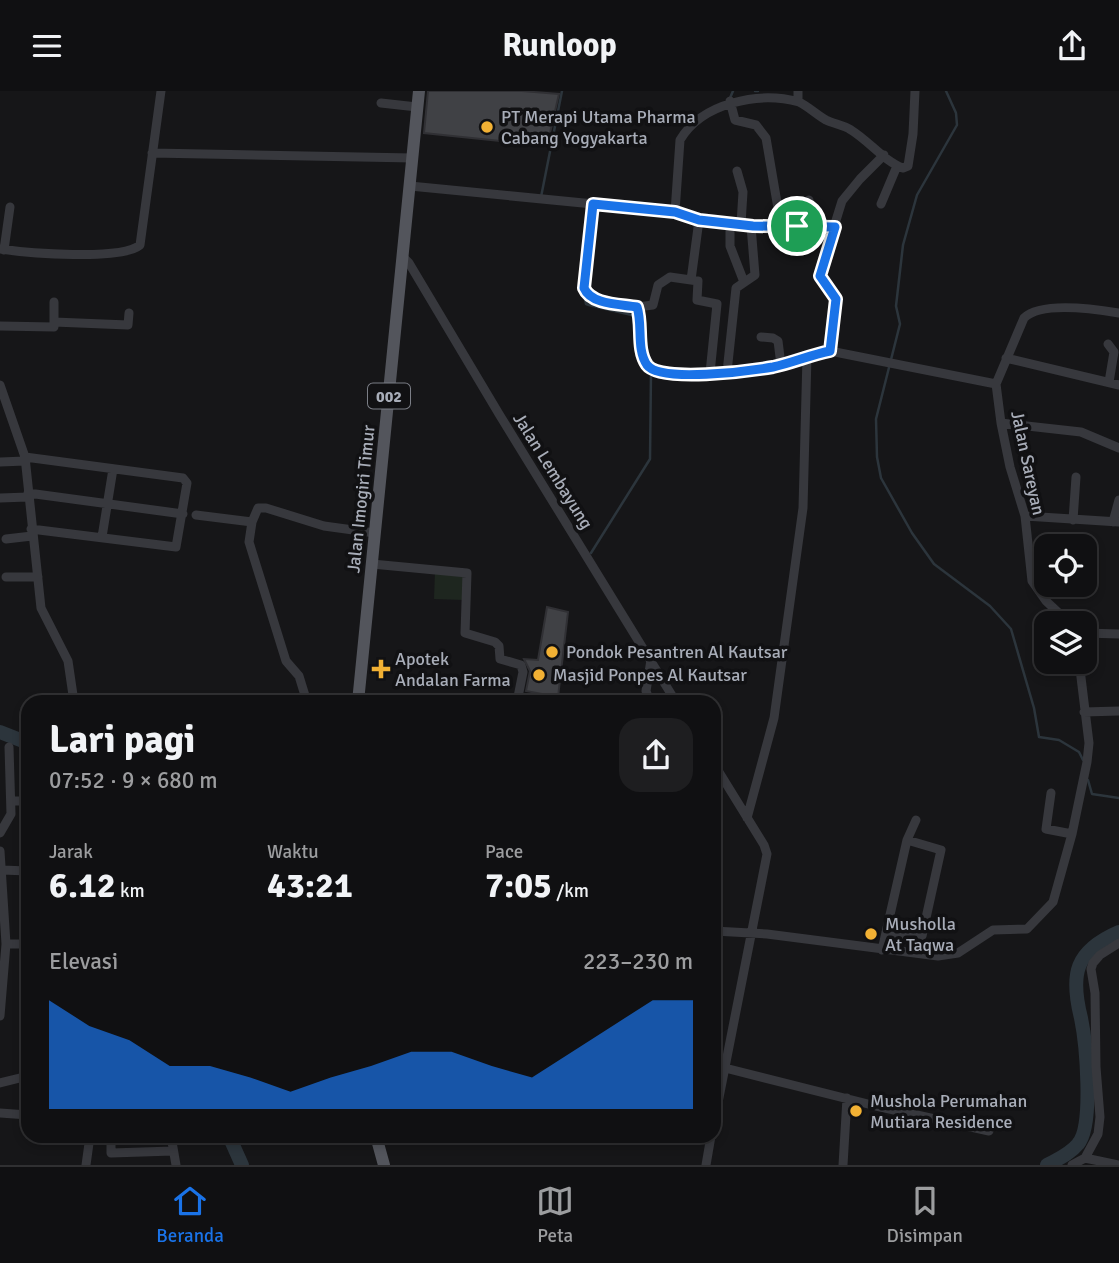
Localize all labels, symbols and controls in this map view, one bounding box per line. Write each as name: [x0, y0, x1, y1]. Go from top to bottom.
text: Runloop: [502, 26, 617, 65]
icon: menu: [28, 27, 66, 65]
icon: share: [1053, 27, 1091, 65]
place label: PT Merapi Utama Pharma Cabang Yogyakarta: [501, 106, 696, 149]
marker: PT Merapi Utama Pharma Cabang Yogyakarta: [479, 119, 495, 135]
pin: [767, 196, 827, 256]
icon: arrive: [778, 207, 816, 245]
road number: 002: [368, 383, 410, 409]
street label: Jalan Lembayung: [508, 409, 598, 533]
street label: Jalan Sareyan: [1006, 409, 1050, 517]
street label: Jalan Imogiri Timur: [342, 424, 380, 574]
map controls: [1034, 534, 1097, 674]
button: locate: [1034, 534, 1097, 597]
button: layers: [1034, 611, 1097, 674]
place label: Pondok Pesantren Al Kautsar: [566, 641, 788, 663]
marker: Pondok Pesantren Al Kautsar: [544, 644, 560, 660]
place label: Apotek Andalan Farma: [395, 648, 511, 691]
marker: Apotek Andalan Farma: [373, 661, 389, 677]
place label: Masjid Ponpes Al Kautsar: [553, 664, 747, 686]
marker: Masjid Ponpes Al Kautsar: [531, 667, 547, 683]
text: Lari pagi: [49, 716, 195, 763]
button: share: [619, 718, 693, 792]
text: 07:52 · 9 × 680 m: [49, 766, 218, 795]
text: Jarak: [49, 840, 93, 864]
text: Waktu: [267, 840, 319, 864]
text: Pace: [485, 840, 523, 864]
text: 6.12: [49, 864, 116, 907]
text: 43:21: [267, 864, 353, 907]
text: 7:05: [485, 864, 552, 907]
text: km: [116, 879, 145, 903]
text: /km: [552, 879, 589, 903]
place label: Musholla At Taqwa: [885, 913, 956, 956]
marker: Musholla At Taqwa: [863, 926, 879, 942]
text: Elevasi: [49, 947, 118, 976]
text: 223–230 m: [583, 947, 693, 976]
place label: Mushola Perumahan Mutiara Residence: [870, 1090, 1027, 1133]
marker: Mushola Perumahan Mutiara Residence: [848, 1103, 864, 1119]
tab: Beranda: [156, 1182, 224, 1248]
tab: Peta: [536, 1182, 574, 1248]
tab: Disimpan: [887, 1182, 963, 1248]

